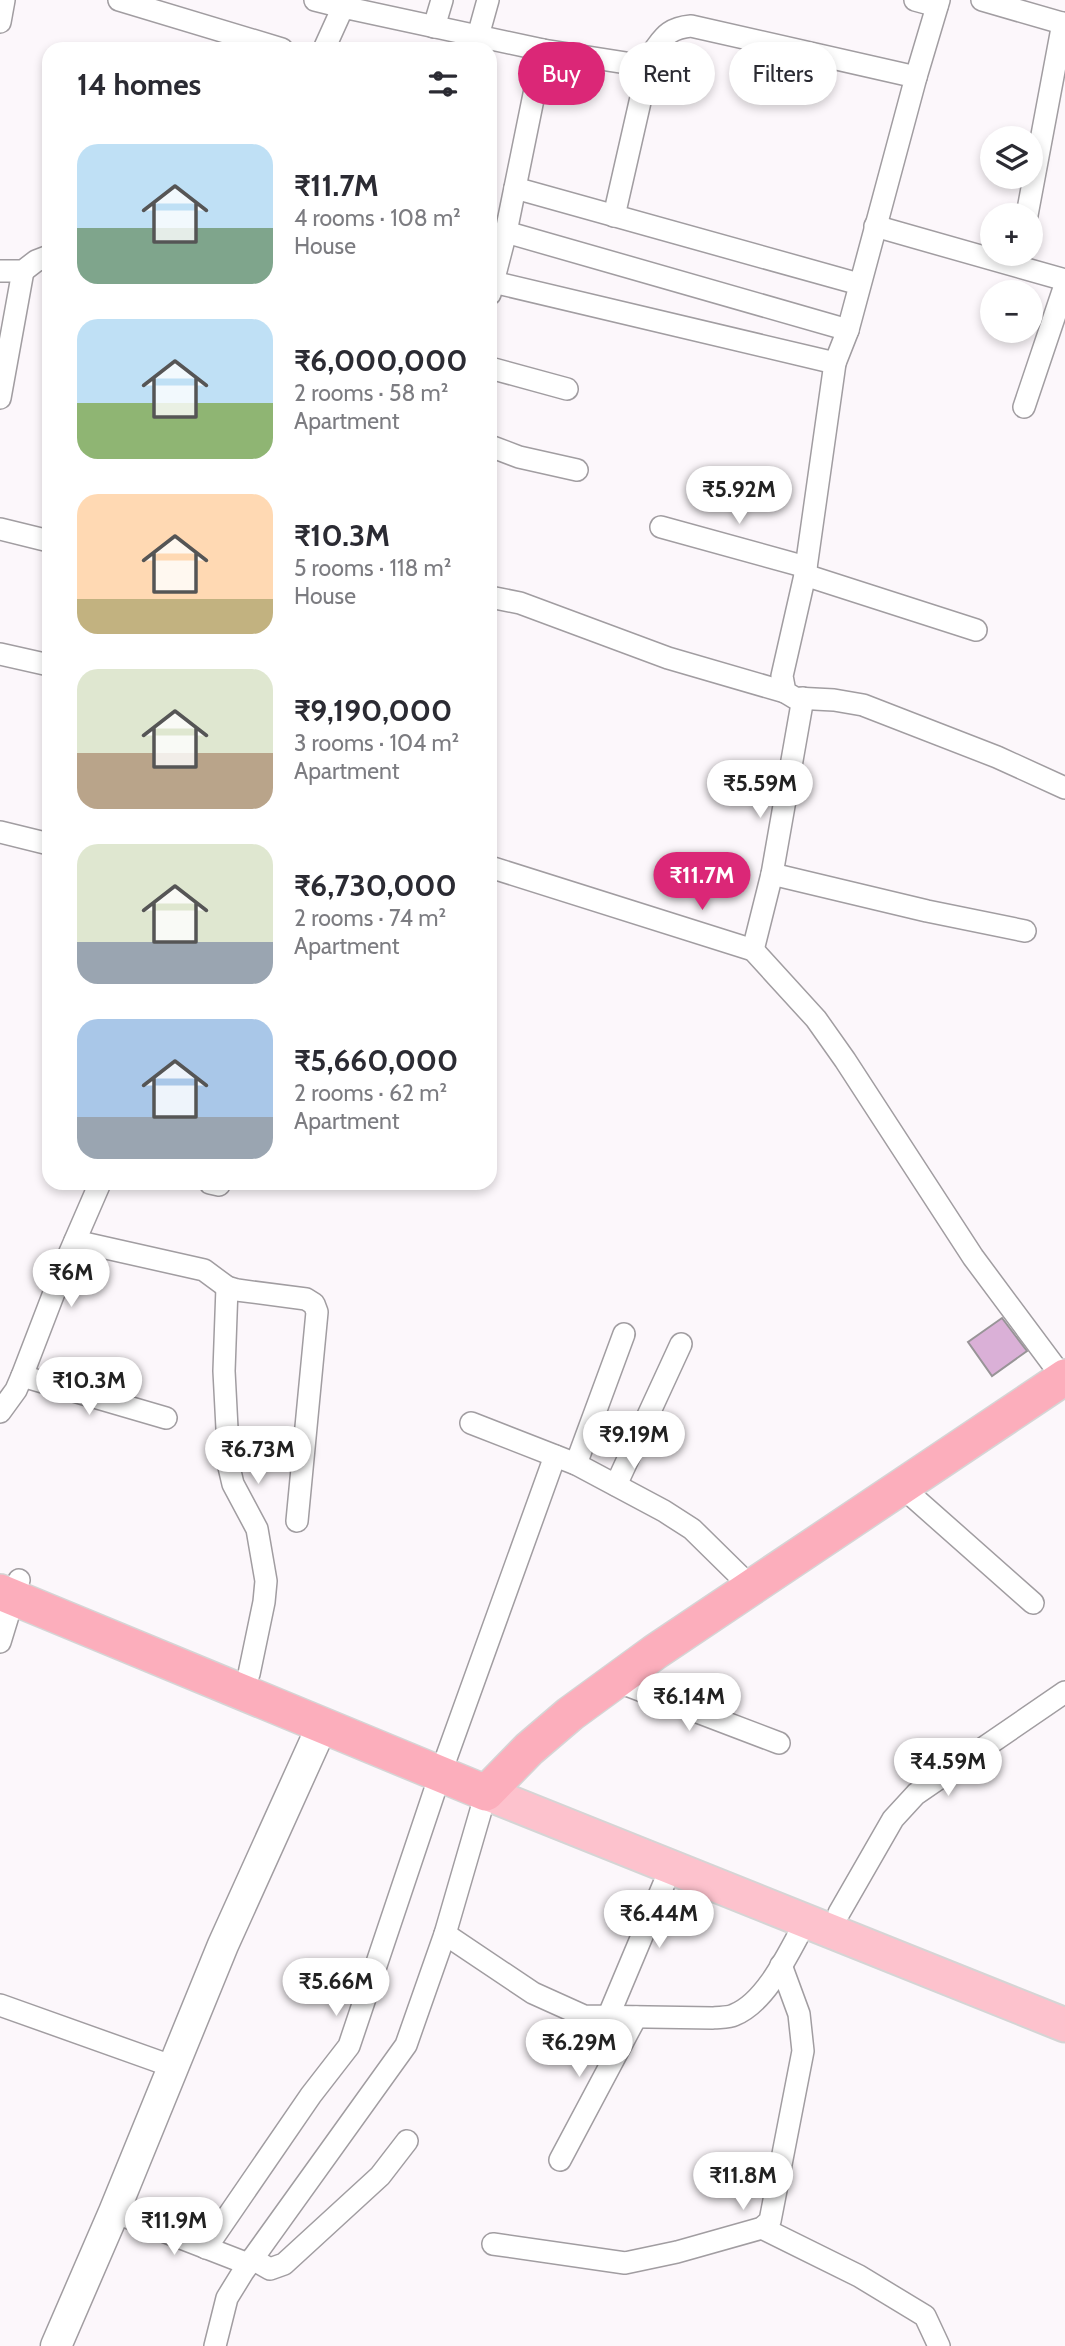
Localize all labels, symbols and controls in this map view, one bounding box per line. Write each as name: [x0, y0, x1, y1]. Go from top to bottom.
chip: Buy: [518, 42, 605, 105]
chip: Rent: [619, 42, 715, 105]
chip: Filters: [729, 42, 837, 105]
icon: filters: [424, 65, 462, 103]
text: 14 homes: [77, 66, 201, 103]
map controls: [980, 126, 1043, 343]
button: layers: [980, 126, 1043, 189]
text: ₹11.7M: [294, 167, 379, 204]
icon: home: [133, 172, 217, 256]
button: +: [980, 203, 1043, 266]
text: 4 rooms · 108 m²: [294, 204, 461, 232]
text: House: [294, 232, 356, 260]
button: −: [980, 280, 1043, 343]
text: ₹6,000,000: [294, 342, 467, 379]
icon: home: [133, 347, 217, 431]
text: 2 rooms · 58 m²: [294, 379, 448, 407]
text: Apartment: [294, 407, 399, 435]
pin: ₹5.92M: [682, 466, 796, 526]
text: ₹5.92M: [702, 475, 776, 503]
text: ₹10.3M: [294, 517, 390, 554]
icon: home: [133, 522, 217, 606]
text: 5 rooms · 118 m²: [294, 554, 451, 582]
text: House: [294, 582, 356, 610]
text: ₹9,190,000: [294, 692, 452, 729]
icon: home: [133, 697, 217, 781]
text: 3 rooms · 104 m²: [294, 729, 459, 757]
text: Apartment: [294, 757, 399, 785]
pin: ₹5.59M: [703, 760, 817, 820]
text: ₹5.59M: [723, 769, 797, 797]
pin: ₹11.7M: [645, 852, 759, 912]
text: ₹11.7M: [669, 861, 735, 889]
text: ₹6,730,000: [294, 867, 457, 904]
icon: home: [133, 872, 217, 956]
text: 2 rooms · 74 m²: [294, 904, 446, 932]
text: Apartment: [294, 932, 399, 960]
text: ₹5,660,000: [294, 1042, 458, 1079]
icon: home: [133, 1047, 217, 1131]
text: 2 rooms · 62 m²: [294, 1079, 447, 1107]
text: Apartment: [294, 1107, 399, 1135]
pin: ₹6M: [37, 1250, 105, 1309]
text: ₹6M: [49, 1258, 93, 1286]
pin: ₹10.3M: [32, 1358, 146, 1417]
text: ₹10.3M: [52, 1366, 126, 1394]
pin: ₹9.19M: [577, 1412, 691, 1471]
text: ₹9.19M: [599, 1420, 669, 1448]
pin: ₹6.73M: [201, 1426, 315, 1486]
text: ₹6.73M: [221, 1435, 295, 1463]
pin: ₹6.14M: [632, 1674, 746, 1733]
text: ₹6.14M: [653, 1682, 725, 1710]
pin: ₹4.59M: [891, 1738, 1005, 1798]
text: ₹4.59M: [910, 1747, 986, 1775]
pin: ₹6.44M: [602, 1890, 716, 1950]
text: ₹6.44M: [620, 1899, 698, 1927]
pin: ₹5.66M: [279, 1958, 393, 2018]
text: ₹5.66M: [298, 1967, 374, 1995]
pin: ₹6.29M: [522, 2020, 636, 2079]
text: ₹6.29M: [542, 2028, 616, 2056]
pin: ₹11.8M: [686, 2152, 800, 2212]
text: ₹11.8M: [709, 2161, 777, 2189]
pin: ₹11.9M: [117, 2198, 231, 2257]
text: ₹11.9M: [141, 2206, 207, 2234]

